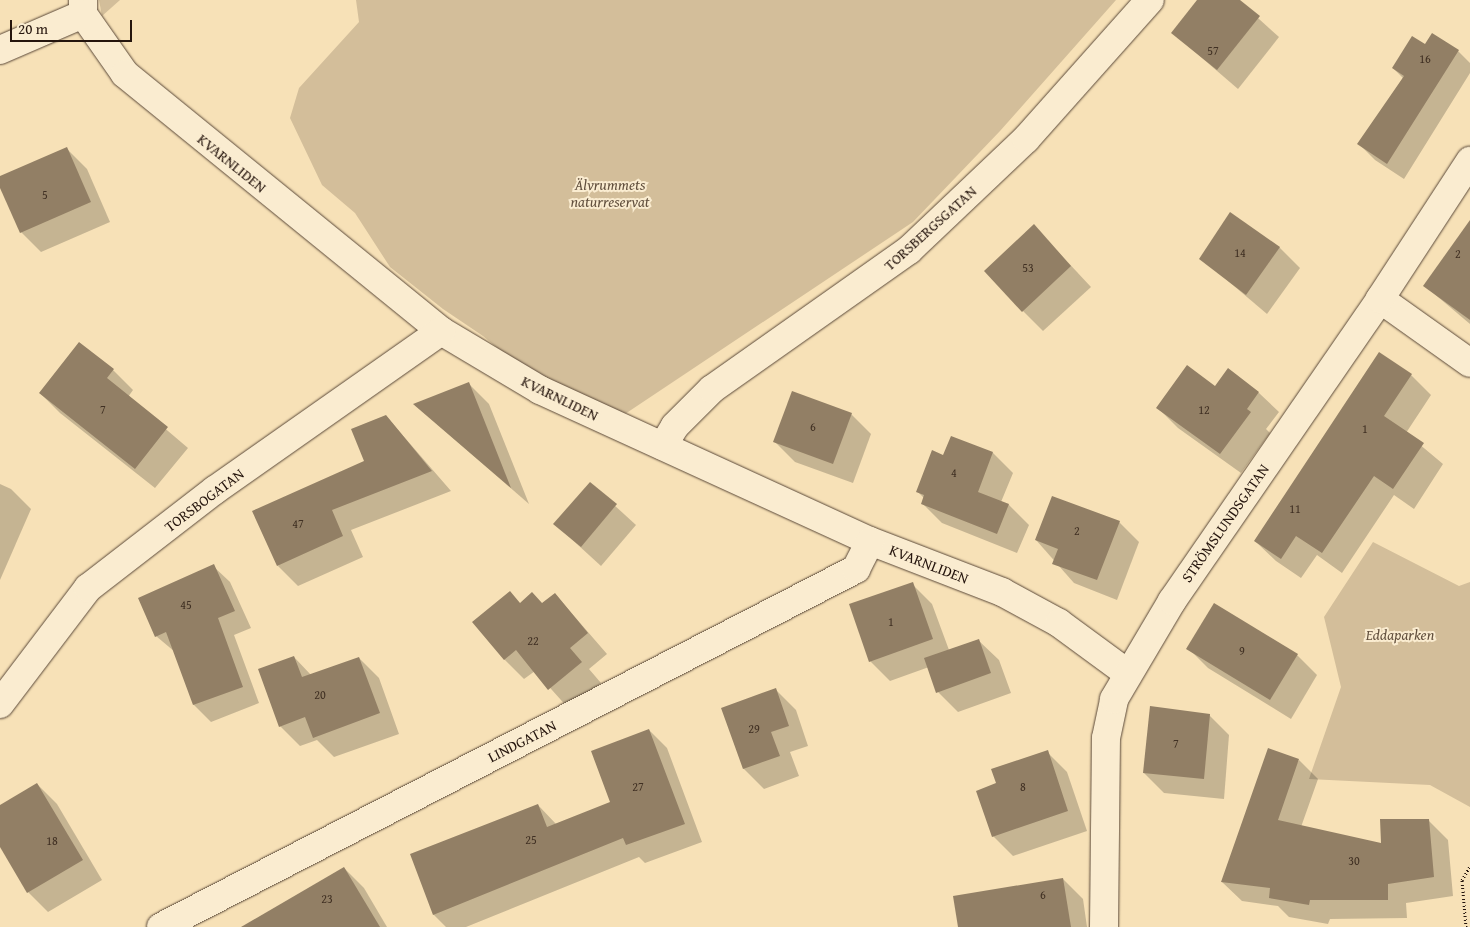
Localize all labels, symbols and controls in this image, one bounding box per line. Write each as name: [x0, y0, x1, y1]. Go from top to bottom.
scale bar: [12, 10, 135, 42]
text: 20 m: [18, 18, 48, 39]
house number: 57: [1207, 44, 1219, 58]
house number: 16: [1419, 52, 1431, 66]
street label: KVARNLIDEN: [194, 130, 270, 196]
park label: Älvrummets naturreservat: [570, 175, 650, 210]
street label: TORSBERGSGATAN: [880, 182, 980, 274]
house number: 5: [42, 188, 48, 202]
house number: 14: [1234, 246, 1246, 260]
house number: 2: [1455, 247, 1461, 261]
house number: 53: [1022, 261, 1034, 275]
street label: KVARNLIDEN: [519, 372, 601, 424]
house number: 7: [100, 403, 106, 417]
house number: 12: [1198, 403, 1210, 417]
house number: 6: [810, 420, 816, 434]
house number: 1: [1362, 422, 1368, 436]
street label: STRÖMSLUNDSGATAN: [1177, 460, 1273, 586]
street label: TORSBOGATAN: [161, 464, 247, 536]
house number: 4: [951, 466, 957, 480]
house number: 11: [1289, 502, 1301, 516]
house number: 47: [292, 517, 304, 531]
house number: 2: [1074, 524, 1080, 538]
street label: KVARNLIDEN: [887, 541, 971, 587]
house number: 45: [180, 598, 192, 612]
house number: 1: [888, 615, 894, 629]
park label: Eddaparken: [1366, 626, 1434, 644]
house number: 22: [527, 634, 539, 648]
house number: 9: [1239, 644, 1245, 658]
house number: 20: [314, 688, 326, 702]
street label: LINDGATAN: [485, 716, 559, 766]
house number: 29: [748, 722, 760, 736]
house number: 7: [1173, 737, 1179, 751]
house number: 27: [632, 780, 644, 794]
house number: 8: [1020, 780, 1026, 794]
house number: 25: [525, 833, 537, 847]
house number: 18: [46, 834, 58, 848]
house number: 30: [1348, 854, 1360, 868]
house number: 6: [1040, 888, 1046, 902]
house number: 23: [321, 892, 333, 906]

